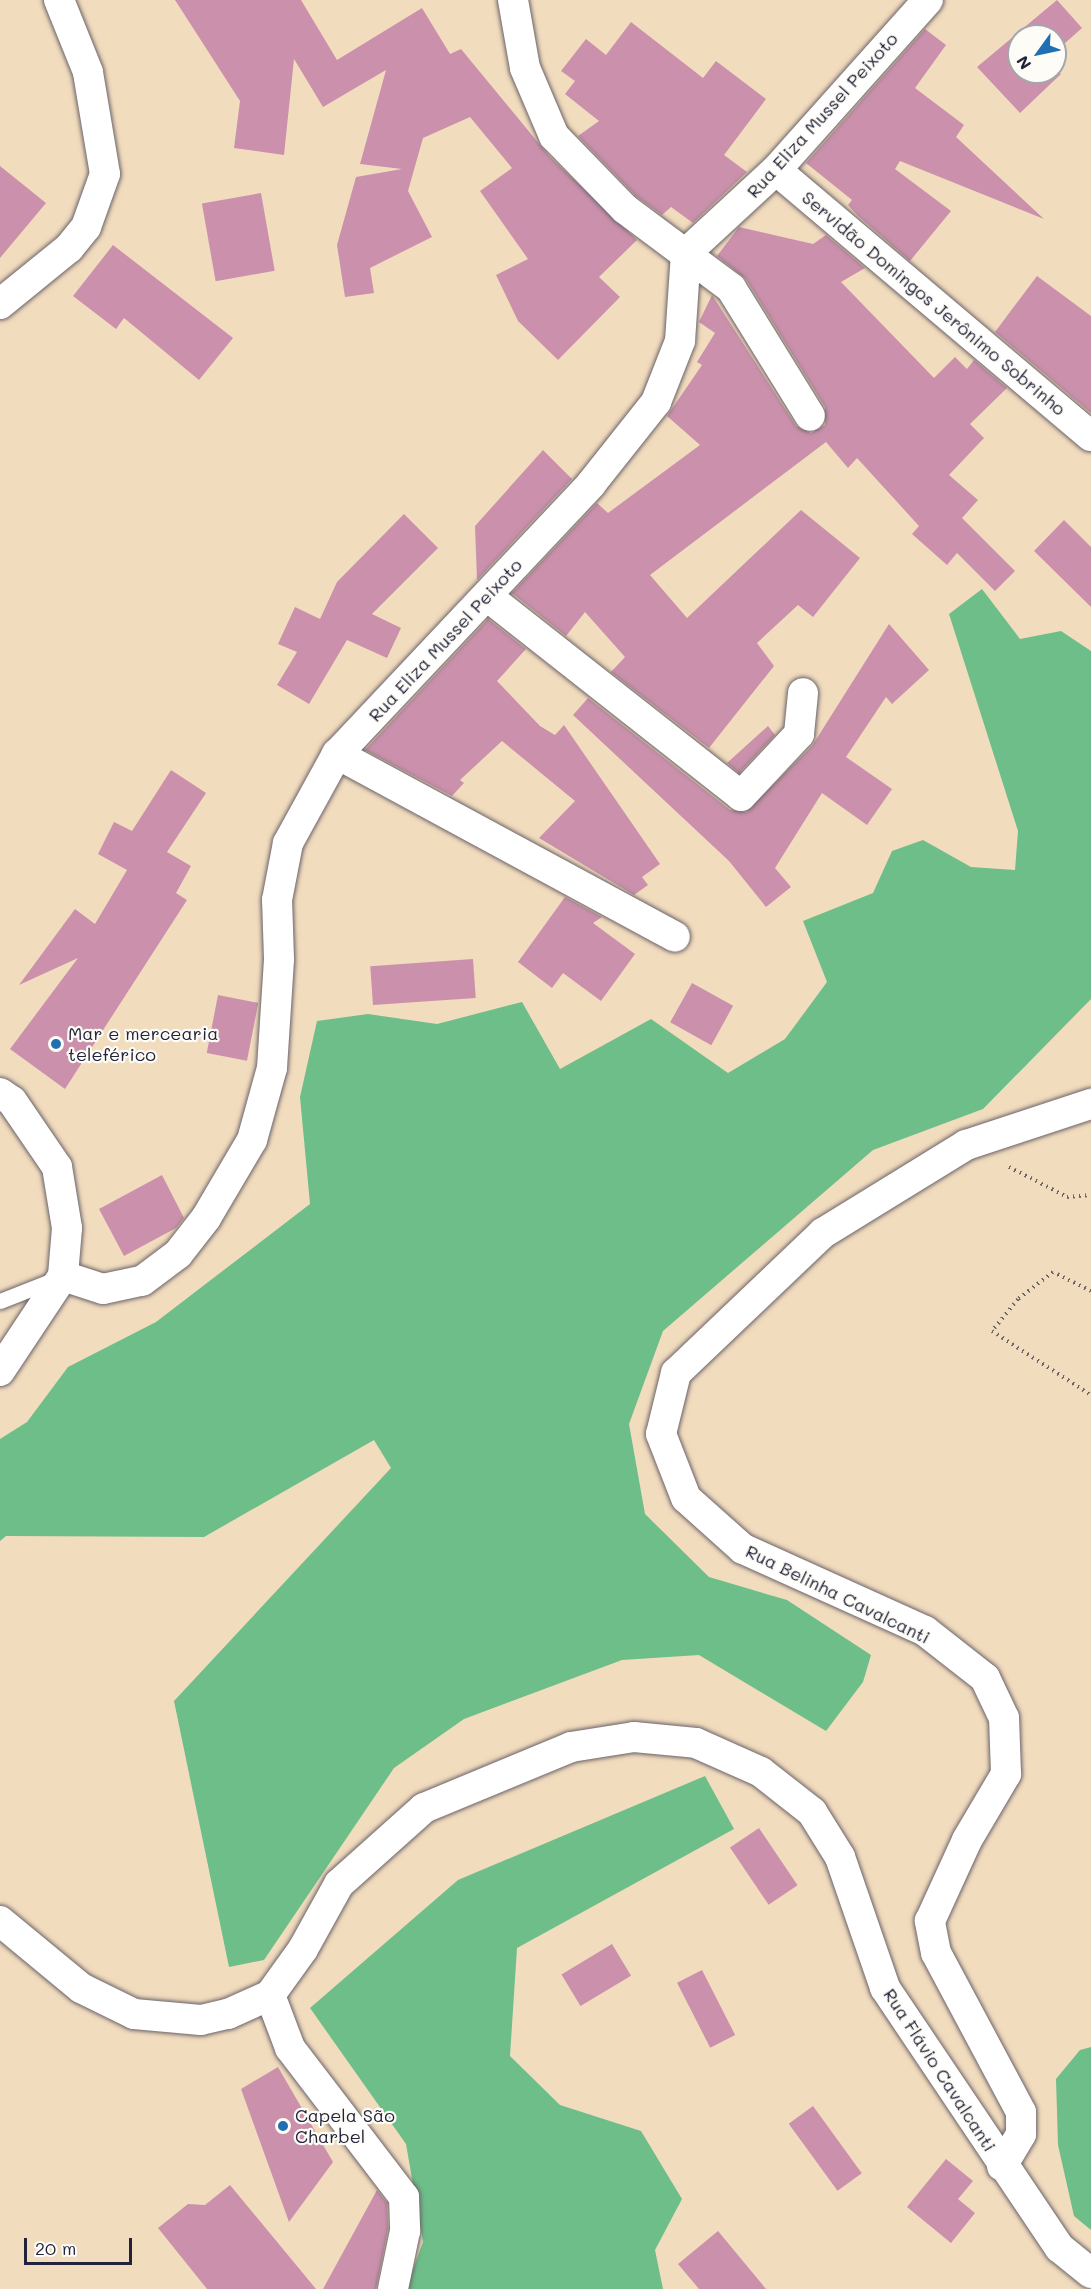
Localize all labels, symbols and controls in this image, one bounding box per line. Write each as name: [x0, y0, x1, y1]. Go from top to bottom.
north arrow: [1007, 24, 1067, 84]
street label: Rua Eliza Mussel Peixoto: [742, 28, 902, 202]
text: N: [1011, 52, 1035, 74]
street label: Servidão Domingos Jerônimo Sobrinho: [798, 186, 1070, 420]
street label: Rua Eliza Mussel Peixoto: [364, 554, 526, 726]
place label: Mar e mercearia teleférico: [68, 1023, 218, 1066]
marker: Mar e mercearia teleférico: [49, 1037, 63, 1051]
street label: Rua Belinha Cavalcanti: [742, 1540, 934, 1648]
street label: Rua Flávio Cavalcanti: [879, 1984, 1001, 2156]
place label: Capela São Charbel: [295, 2105, 395, 2148]
marker: Capela São Charbel: [276, 2119, 290, 2133]
scale bar: [27, 2226, 135, 2264]
text: 20 m: [35, 2236, 76, 2260]

